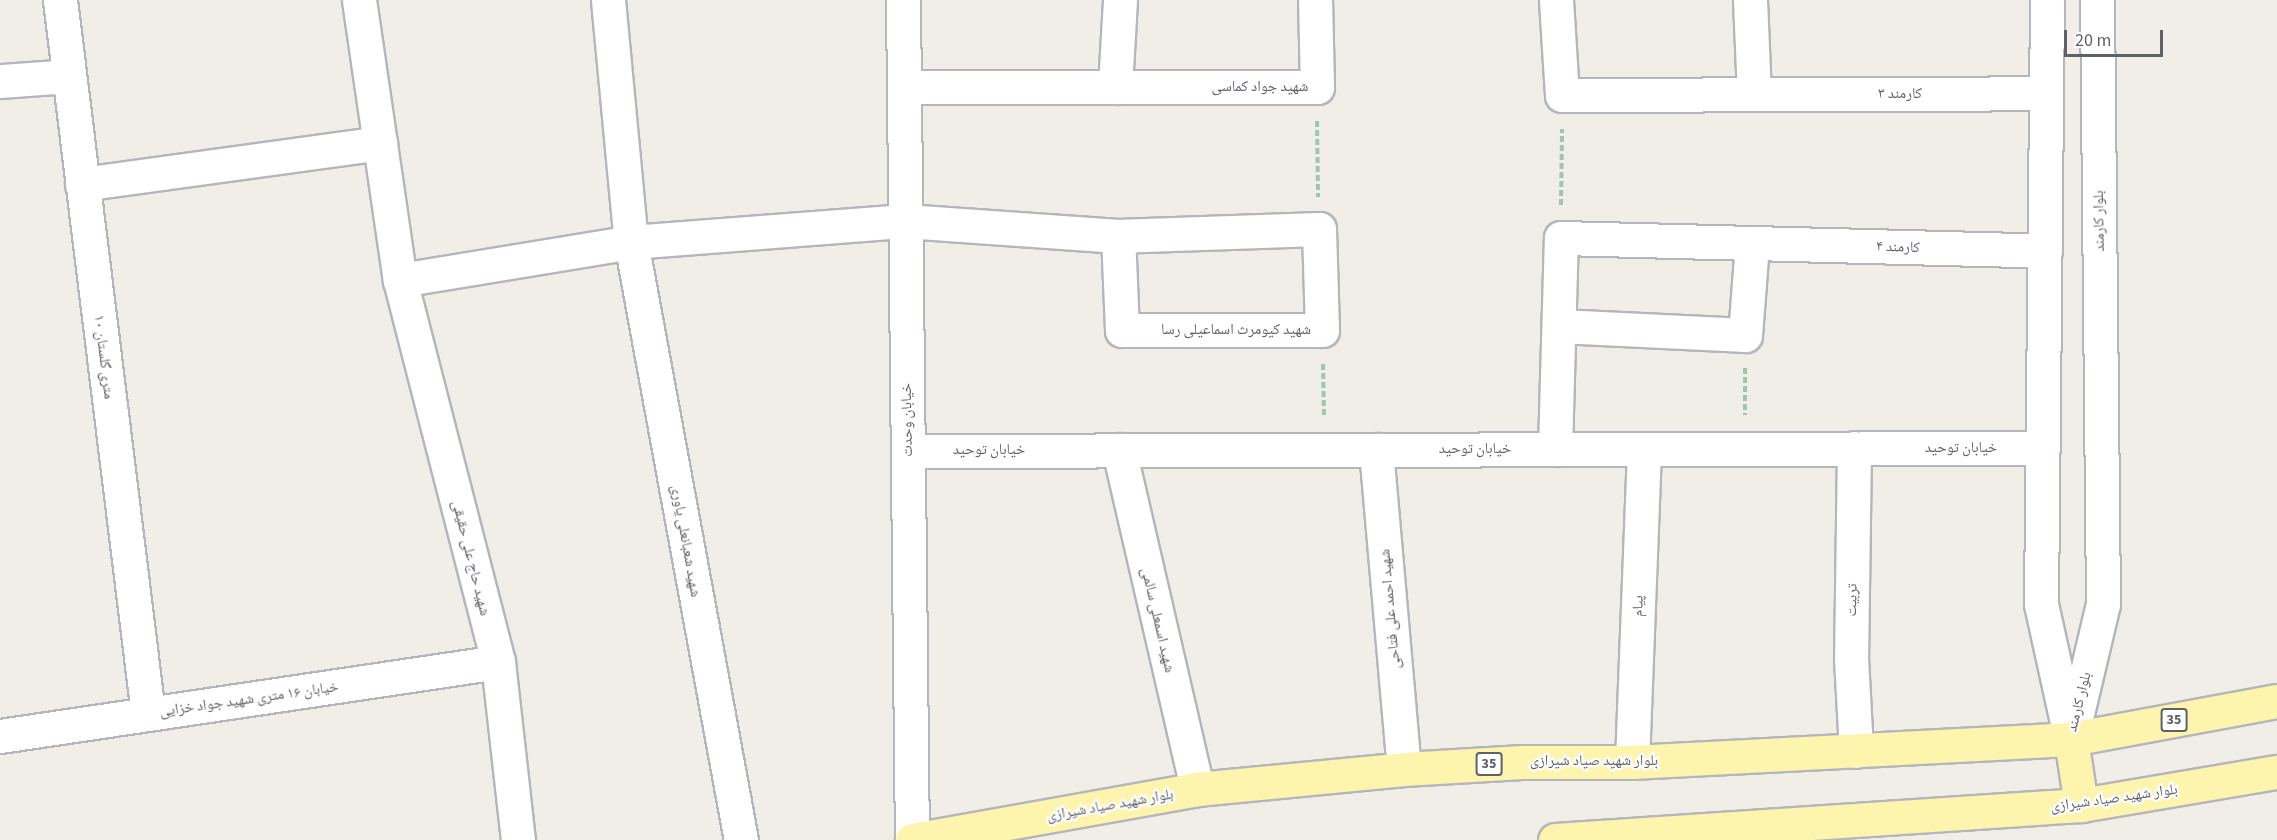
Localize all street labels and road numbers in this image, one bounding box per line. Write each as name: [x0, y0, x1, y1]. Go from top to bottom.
street label: شهید جواد کماسی: [1212, 78, 1308, 96]
street label: کارمند ۳: [1878, 85, 1922, 103]
street label: بلوار کارمند: [2089, 190, 2109, 252]
street label: کارمند ۴: [1876, 237, 1920, 257]
street label: ۱۰ متری گلستان: [90, 314, 118, 400]
street label: شهید کیومرث اسماعیلی رسا: [1161, 321, 1311, 339]
street label: خیابان وحدت: [897, 383, 917, 457]
street label: خیابان توحید: [1925, 439, 1997, 457]
street label: خیابان توحید: [1439, 440, 1511, 458]
street label: خیابان توحید: [953, 441, 1025, 459]
street label: شهید شعبانعلی یاوری: [667, 483, 705, 599]
street label: شهید حاج علی حقیقی: [448, 498, 494, 618]
street label: شهید احمد علی فتاحی: [1376, 548, 1404, 670]
street label: شهید اسمعلی سالمی: [1137, 566, 1179, 674]
street label: تربیت: [1843, 583, 1861, 617]
street label: پیام: [1629, 595, 1647, 617]
street label: بلوار کارمند: [2063, 670, 2095, 734]
street label: خیابان ۱۶ متری شهید جواد خزایی: [158, 678, 340, 720]
road number: 35: [2160, 709, 2188, 731]
street label: بلوار شهید صیاد شیرازی: [1530, 752, 1658, 770]
road number: 35: [1476, 753, 1502, 775]
street label: بلوار شهید صیاد شیرازی: [2049, 780, 2179, 816]
street label: بلوار شهید صیاد شیرازی: [1045, 785, 1175, 825]

